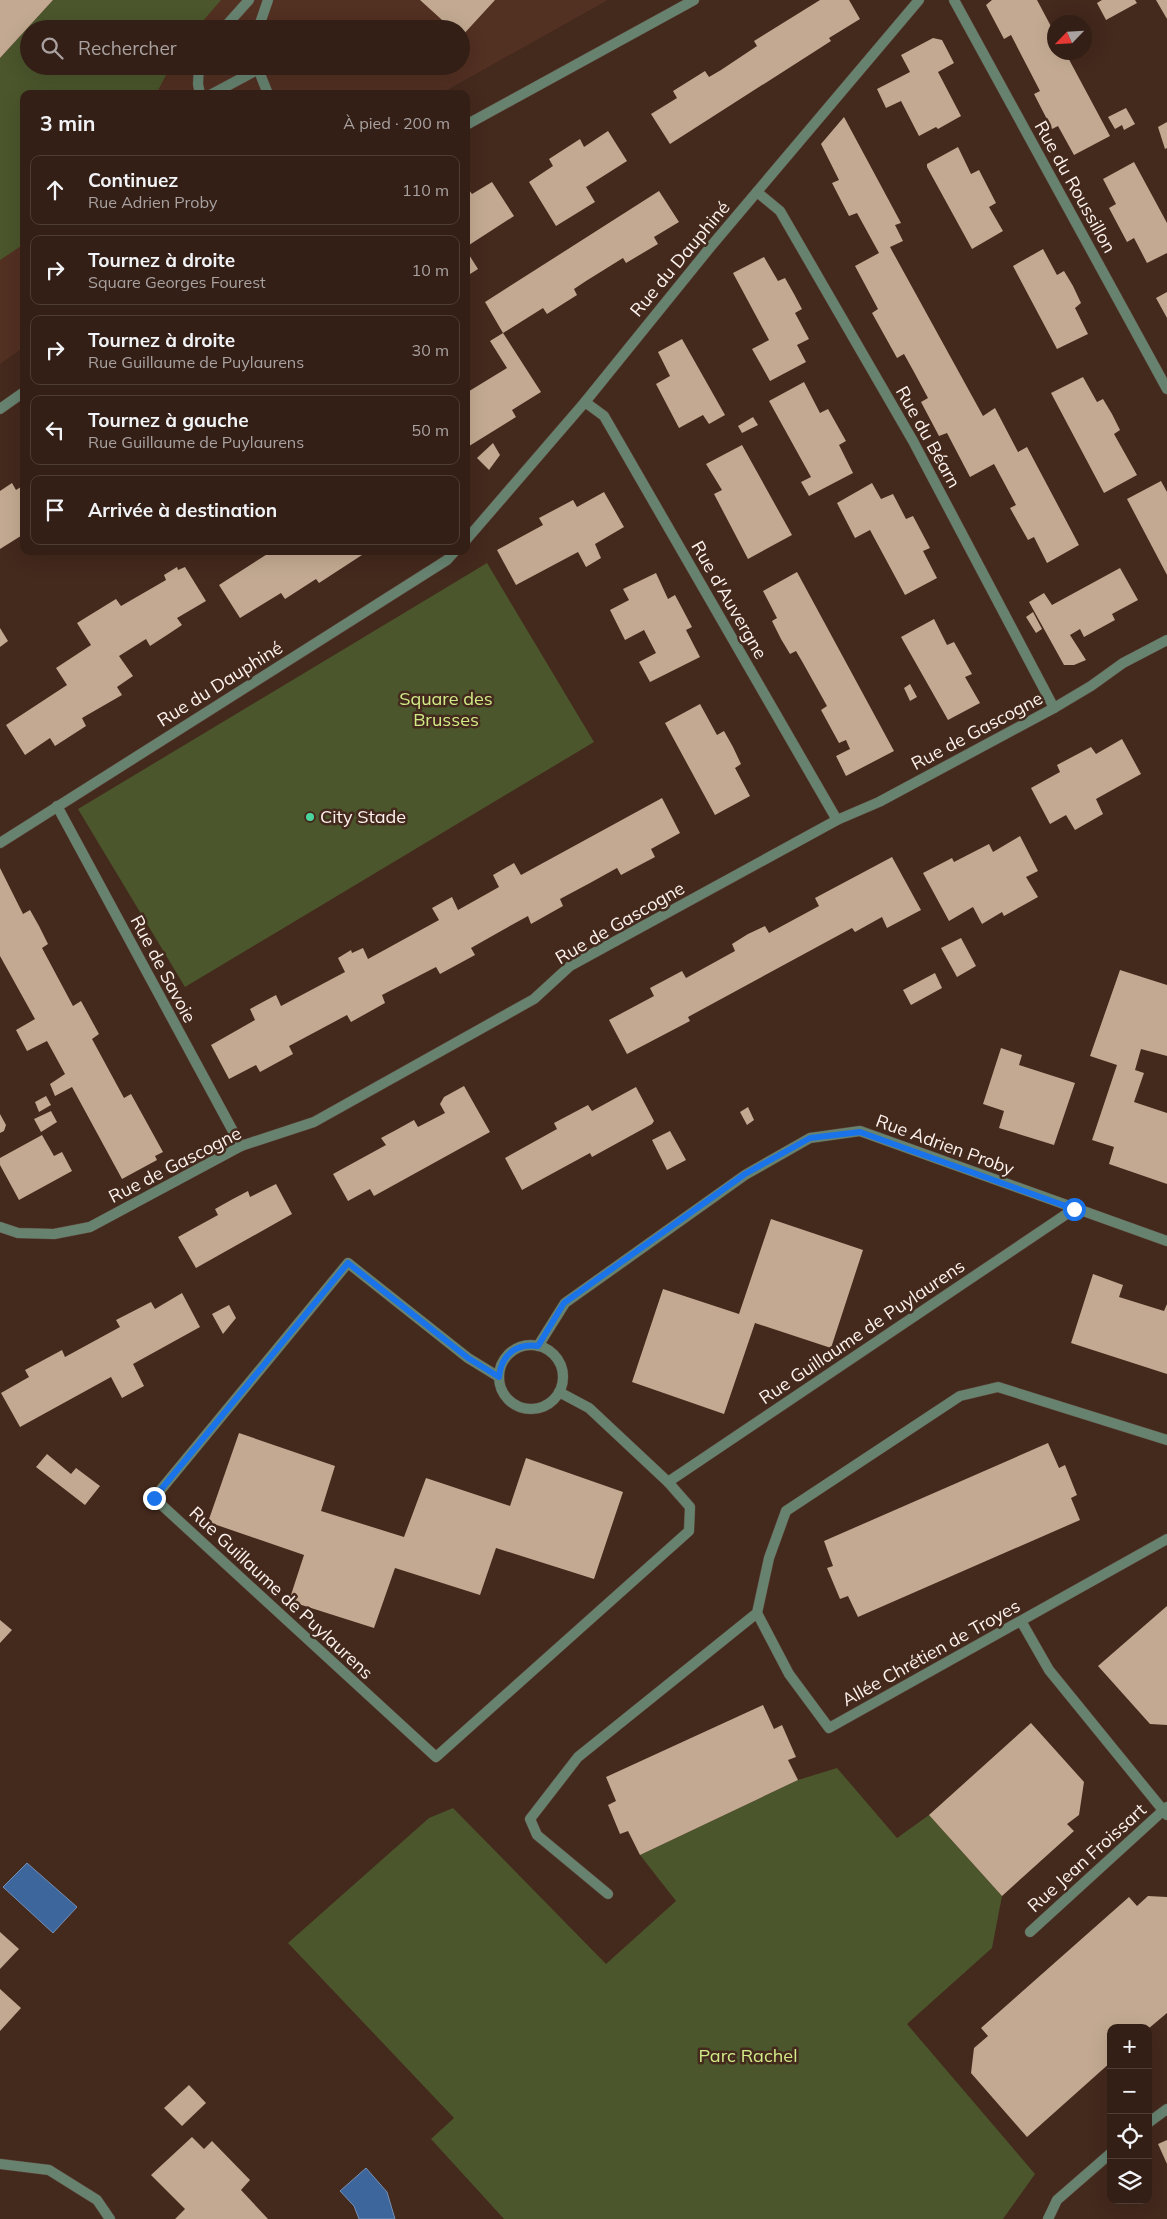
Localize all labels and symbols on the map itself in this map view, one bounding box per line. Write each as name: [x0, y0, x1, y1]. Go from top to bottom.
north arrow: [1047, 15, 1092, 60]
street label: Rue du Roussillon: [1030, 117, 1121, 257]
street label: Rue du Dauphiné: [625, 196, 735, 321]
street label: Rue du Béarn: [891, 382, 966, 492]
street label: Rue d'Auvergne: [686, 537, 773, 663]
street label: Rue du Dauphiné: [153, 636, 287, 731]
street label: Rue de Gascogne: [907, 686, 1046, 775]
park label: Square des Brusses: [399, 687, 493, 731]
place label: City Stade: [320, 805, 406, 828]
marker: City Stade: [304, 811, 316, 823]
street label: Rue de Gascogne: [551, 876, 689, 969]
street label: Rue de Savoie: [126, 911, 201, 1026]
street label: Rue Adrien Proby: [873, 1109, 1018, 1180]
street label: Rue de Gascogne: [105, 1121, 245, 1208]
route start: [1063, 1198, 1086, 1221]
street label: Rue Guillaume de Puylaurens: [754, 1254, 969, 1409]
route end: [143, 1487, 166, 1510]
street label: Rue Guillaume de Puylaurens: [185, 1501, 378, 1684]
street label: Allée Chrétien de Troyes: [838, 1594, 1024, 1711]
street label: Rue Jean Froissart: [1022, 1798, 1151, 1917]
park label: Parc Rachel: [699, 2044, 797, 2067]

